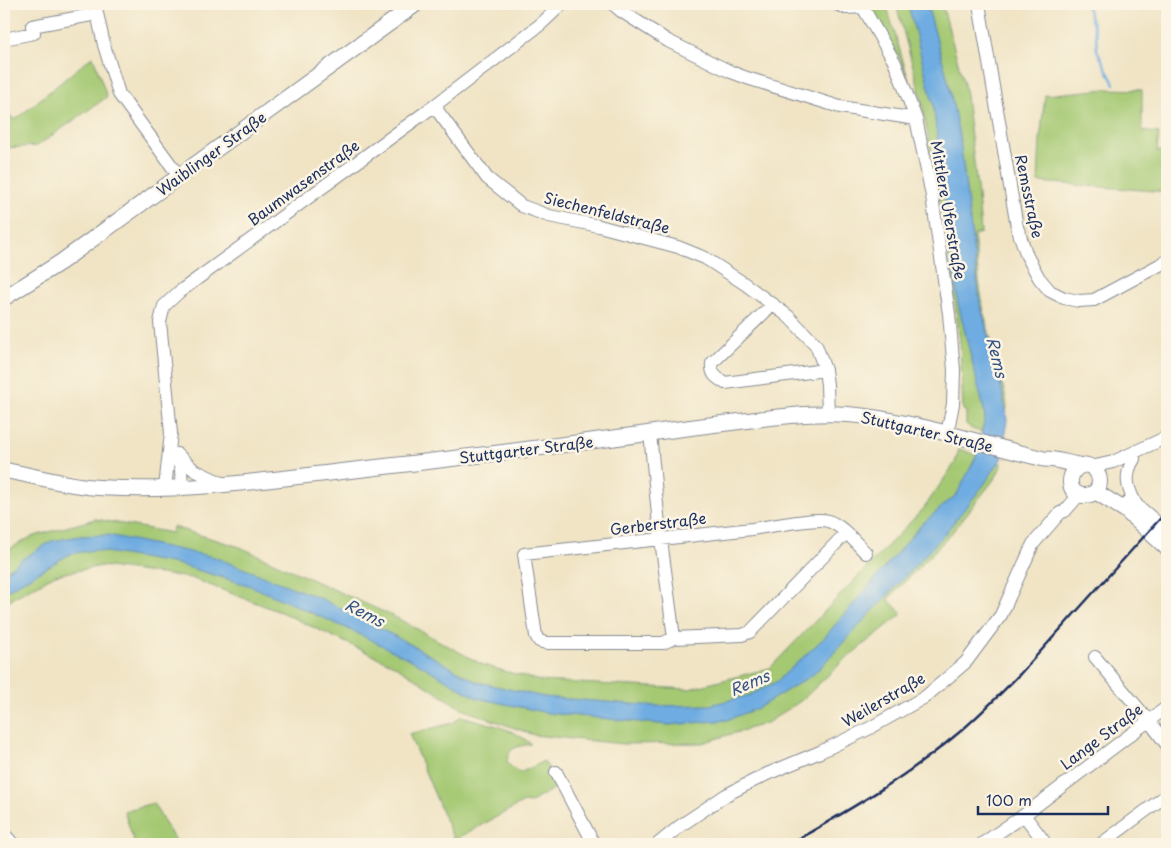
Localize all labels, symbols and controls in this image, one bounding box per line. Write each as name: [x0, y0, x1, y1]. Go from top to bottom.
street label: Waiblinger Straße: [151, 105, 271, 201]
street label: Baumwasenstraße: [242, 133, 364, 230]
street label: Mittlere Uferstraße: [925, 139, 973, 281]
street label: Remsstraße: [1010, 152, 1050, 240]
street label: Siechenfeldstraße: [542, 185, 672, 239]
water label: Rems: [981, 334, 1015, 381]
street label: Stuttgarter Straße: [859, 405, 995, 457]
street label: Stuttgarter Straße: [458, 429, 595, 469]
street label: Gerberstraße: [608, 506, 708, 540]
water label: Rems: [341, 592, 390, 633]
water label: Rems: [725, 662, 774, 701]
street label: Weilerstraße: [837, 666, 929, 732]
street label: Lange Straße: [1055, 697, 1147, 775]
scale bar: [978, 783, 1108, 815]
text: 100 m: [986, 788, 1032, 811]

